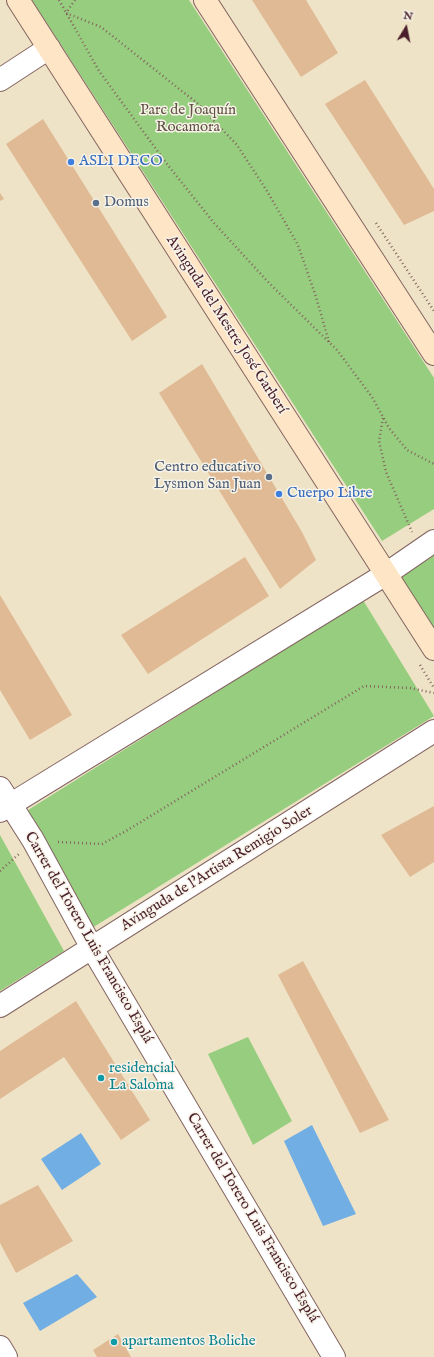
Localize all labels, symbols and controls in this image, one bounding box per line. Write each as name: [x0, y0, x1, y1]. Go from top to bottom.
north arrow: [386, 8, 426, 48]
text: N: [402, 8, 414, 24]
park label: Parc de Joaquín Rocamora: [140, 102, 236, 137]
place label: ASLI DECO: [79, 153, 163, 171]
marker: ASLI DECO: [66, 157, 76, 167]
place label: Domus: [104, 194, 149, 212]
marker: Domus: [91, 198, 101, 208]
street label: Avinguda del Mestre José Garberí: [162, 232, 290, 418]
place label: Centro educativo Lysmon San Juan: [154, 459, 261, 494]
marker: Centro educativo Lysmon San Juan: [264, 472, 274, 482]
place label: Cuerpo Libre: [287, 485, 372, 503]
marker: Cuerpo Libre: [274, 489, 284, 499]
street label: Avinguda de l'Artista Remigio Soler: [118, 802, 316, 936]
street label: Carrer del Torero Luis Francisco Esplá: [20, 829, 156, 1047]
place label: residencial La Saloma: [109, 1060, 175, 1095]
marker: residencial La Saloma: [96, 1073, 106, 1083]
street label: Carrer del Torero Luis Francisco Esplá: [182, 1110, 322, 1326]
place label: apartamentos Boliche: [122, 1333, 256, 1351]
marker: apartamentos Boliche: [109, 1337, 119, 1347]

